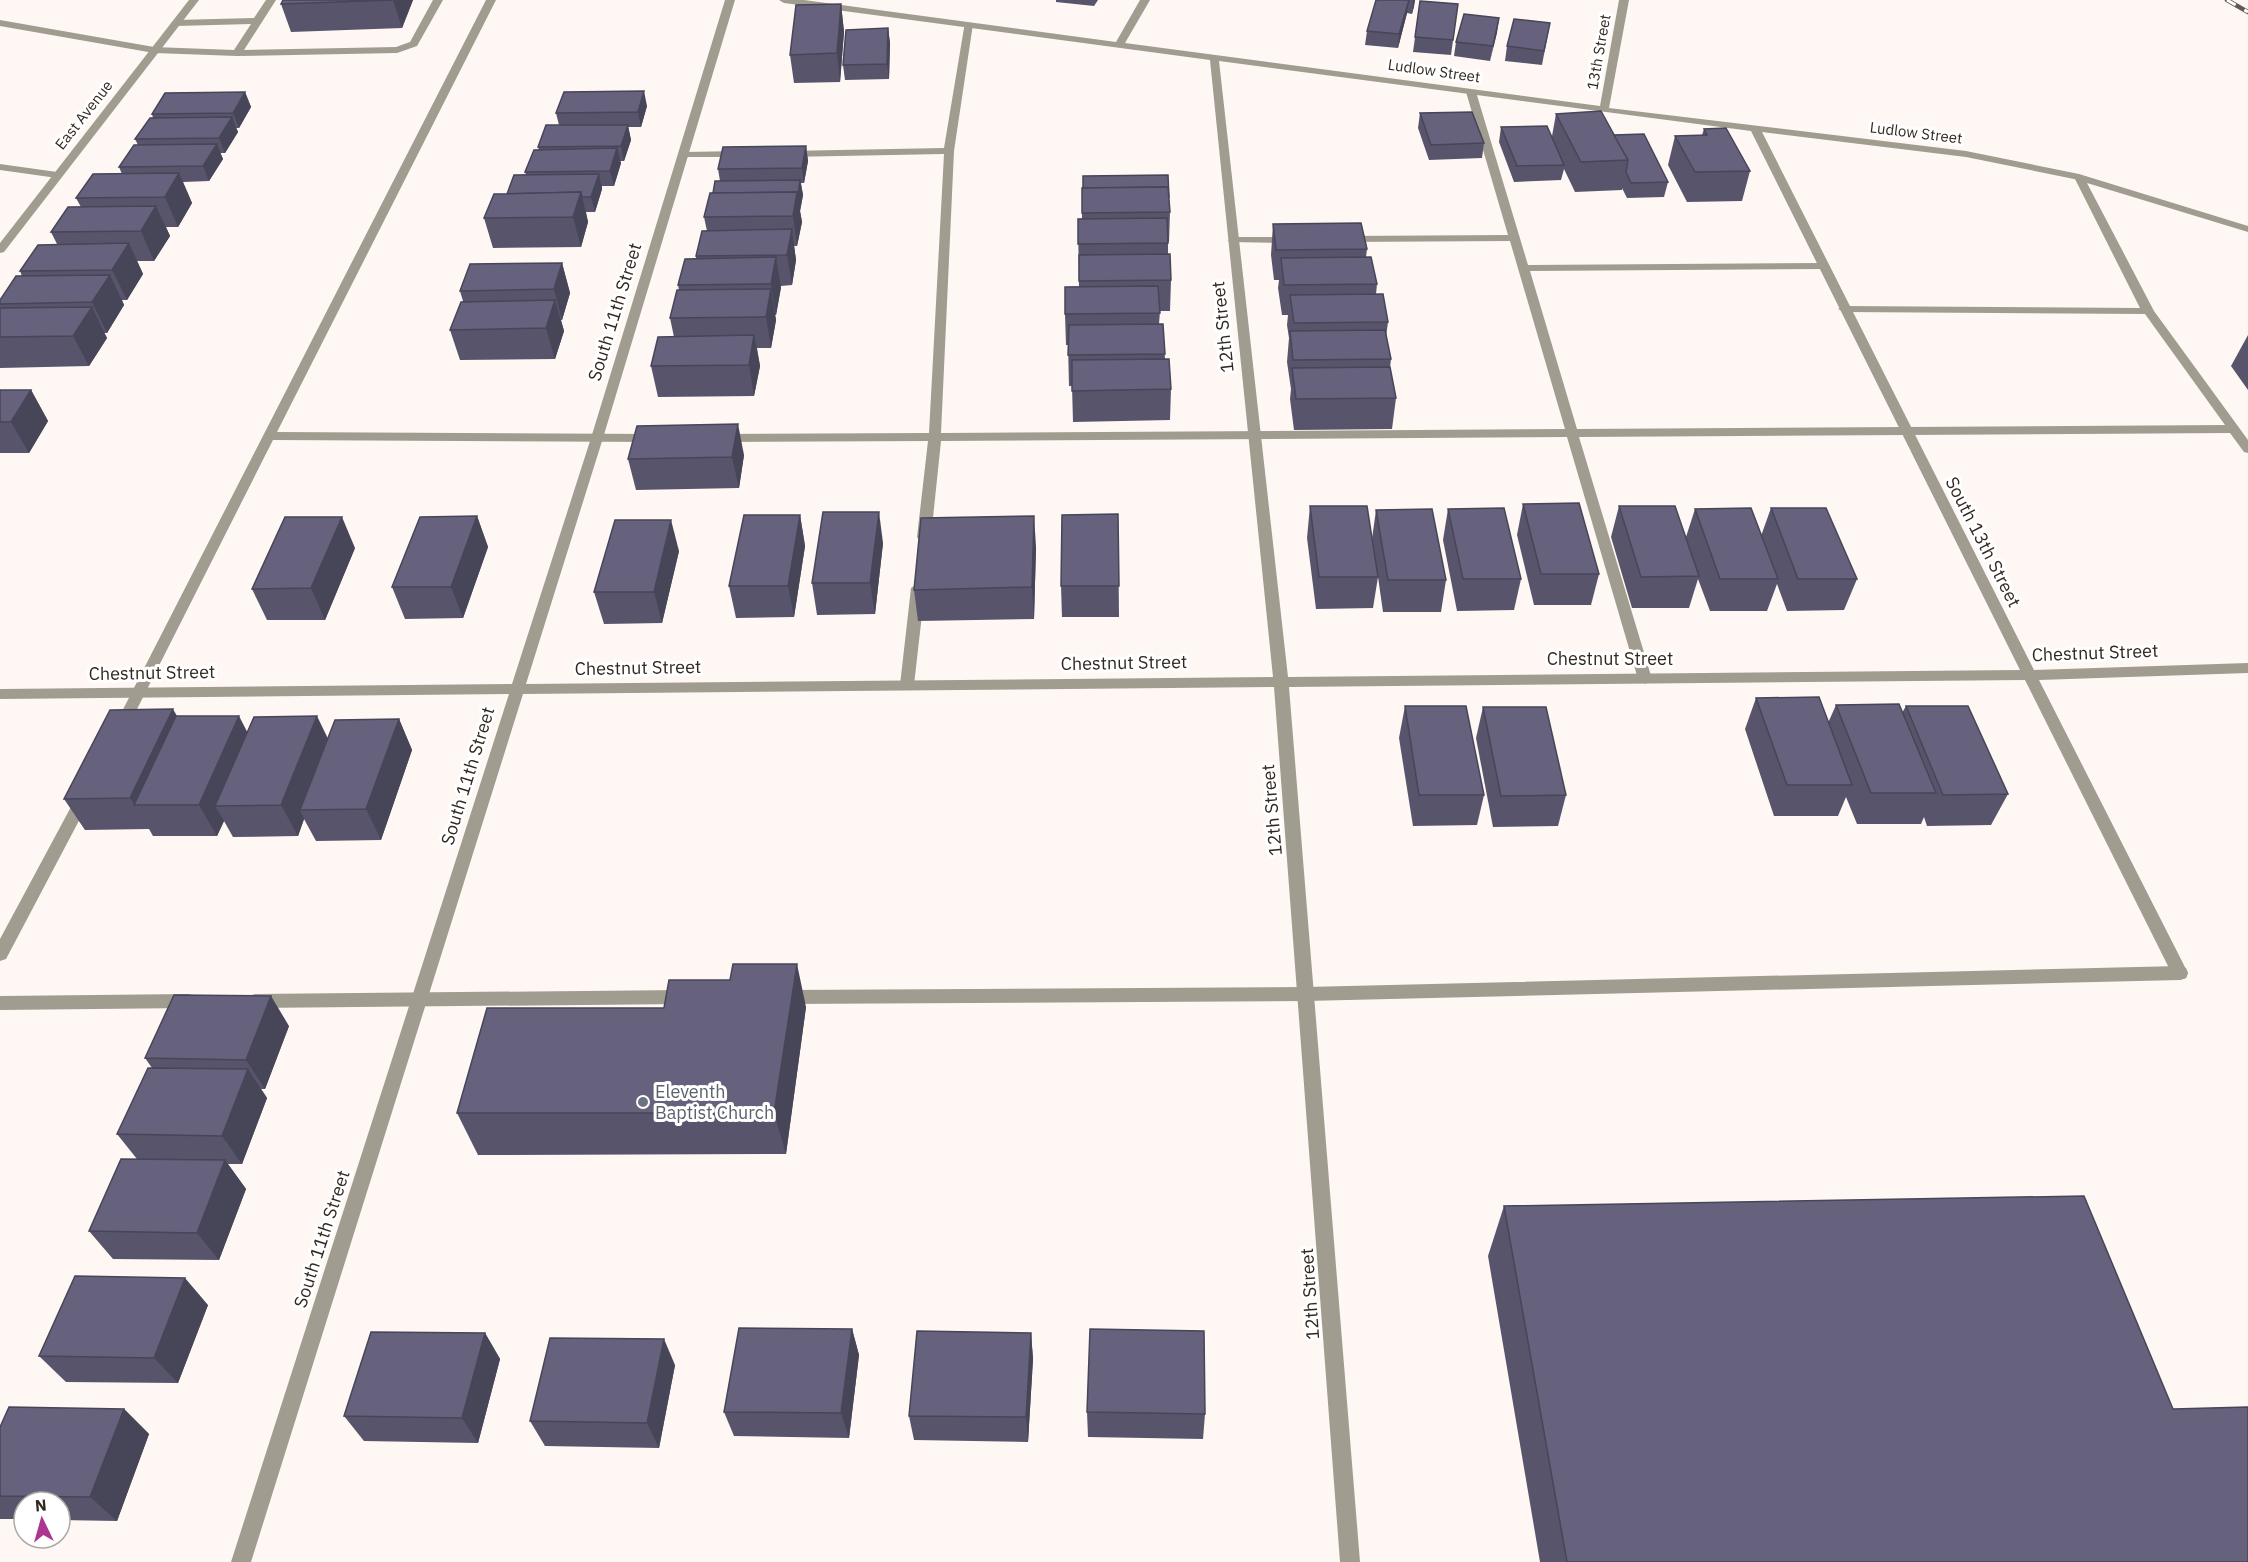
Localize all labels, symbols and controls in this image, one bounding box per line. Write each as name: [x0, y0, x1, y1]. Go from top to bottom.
street label: 13th Street: [1583, 13, 1615, 91]
street label: Ludlow Street: [1387, 55, 1482, 86]
street label: East Avenue: [51, 76, 117, 153]
street label: Ludlow Street: [1869, 117, 1963, 148]
street label: South 11th Street: [583, 240, 646, 384]
street label: 12th Street: [1206, 280, 1239, 374]
street label: South 13th Street: [1941, 473, 2026, 611]
street label: Chestnut Street: [2031, 639, 2159, 666]
street label: Chestnut Street: [1547, 647, 1673, 670]
street label: Chestnut Street: [1060, 650, 1188, 675]
street label: Chestnut Street: [574, 655, 702, 680]
street label: Chestnut Street: [88, 660, 216, 685]
street label: South 11th Street: [436, 704, 499, 848]
street label: 12th Street: [1256, 763, 1287, 857]
place label: Eleventh Baptist Church: [655, 1080, 774, 1124]
marker: Eleventh Baptist Church: [636, 1095, 650, 1109]
street label: South 11th Street: [288, 1167, 355, 1311]
street label: 12th Street: [1295, 1247, 1324, 1341]
north arrow: [12, 1490, 72, 1550]
text: N: [34, 1495, 47, 1516]

